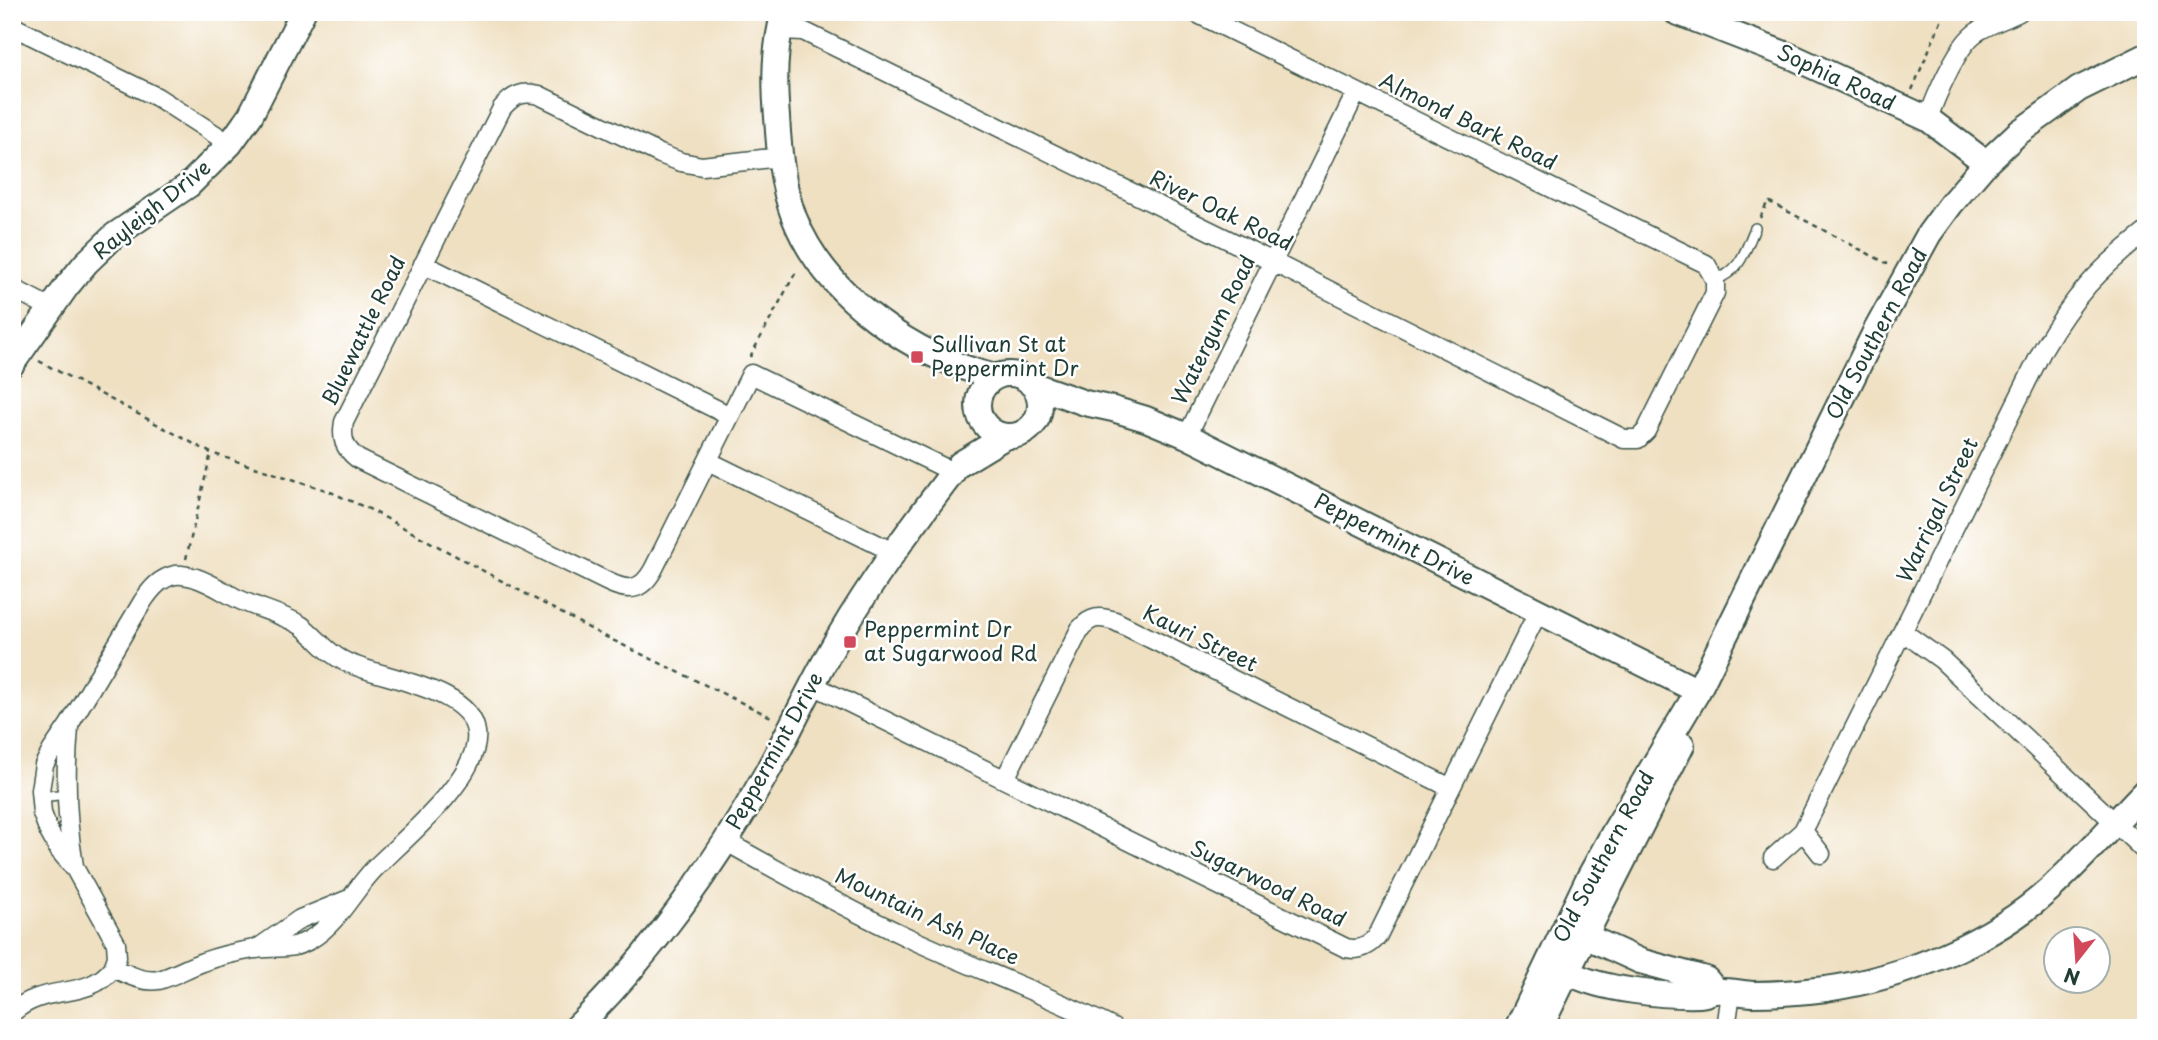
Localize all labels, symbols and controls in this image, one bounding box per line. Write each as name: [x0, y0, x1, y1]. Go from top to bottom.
street label: Sophia Road: [1772, 35, 1901, 118]
street label: Almond Bark Road: [1375, 63, 1563, 177]
street label: Rayleigh Drive: [85, 151, 217, 266]
street label: River Oak Road: [1145, 161, 1299, 258]
street label: Old Southern Road: [1816, 241, 1934, 425]
street label: Watergum Road: [1162, 249, 1262, 409]
street label: Bluewattle Road: [312, 250, 412, 411]
place label: Sullivan St at Peppermint Dr: [931, 327, 1078, 383]
marker: Sullivan St at Peppermint Dr: [909, 349, 925, 365]
street label: Warrigal Street: [1887, 431, 1985, 587]
street label: Peppermint Drive: [1309, 484, 1480, 592]
street label: Kauri Street: [1138, 596, 1264, 679]
place label: Peppermint Dr at Sugarwood Rd: [864, 612, 1037, 668]
marker: Peppermint Dr at Sugarwood Rd: [842, 634, 858, 650]
street label: Peppermint Drive: [717, 665, 830, 835]
street label: Old Southern Road: [1543, 764, 1661, 948]
street label: Sugarwood Road: [1185, 831, 1352, 934]
street label: Mountain Ash Place: [830, 858, 1025, 972]
north arrow: [2042, 925, 2112, 995]
text: N: [2060, 962, 2083, 993]

